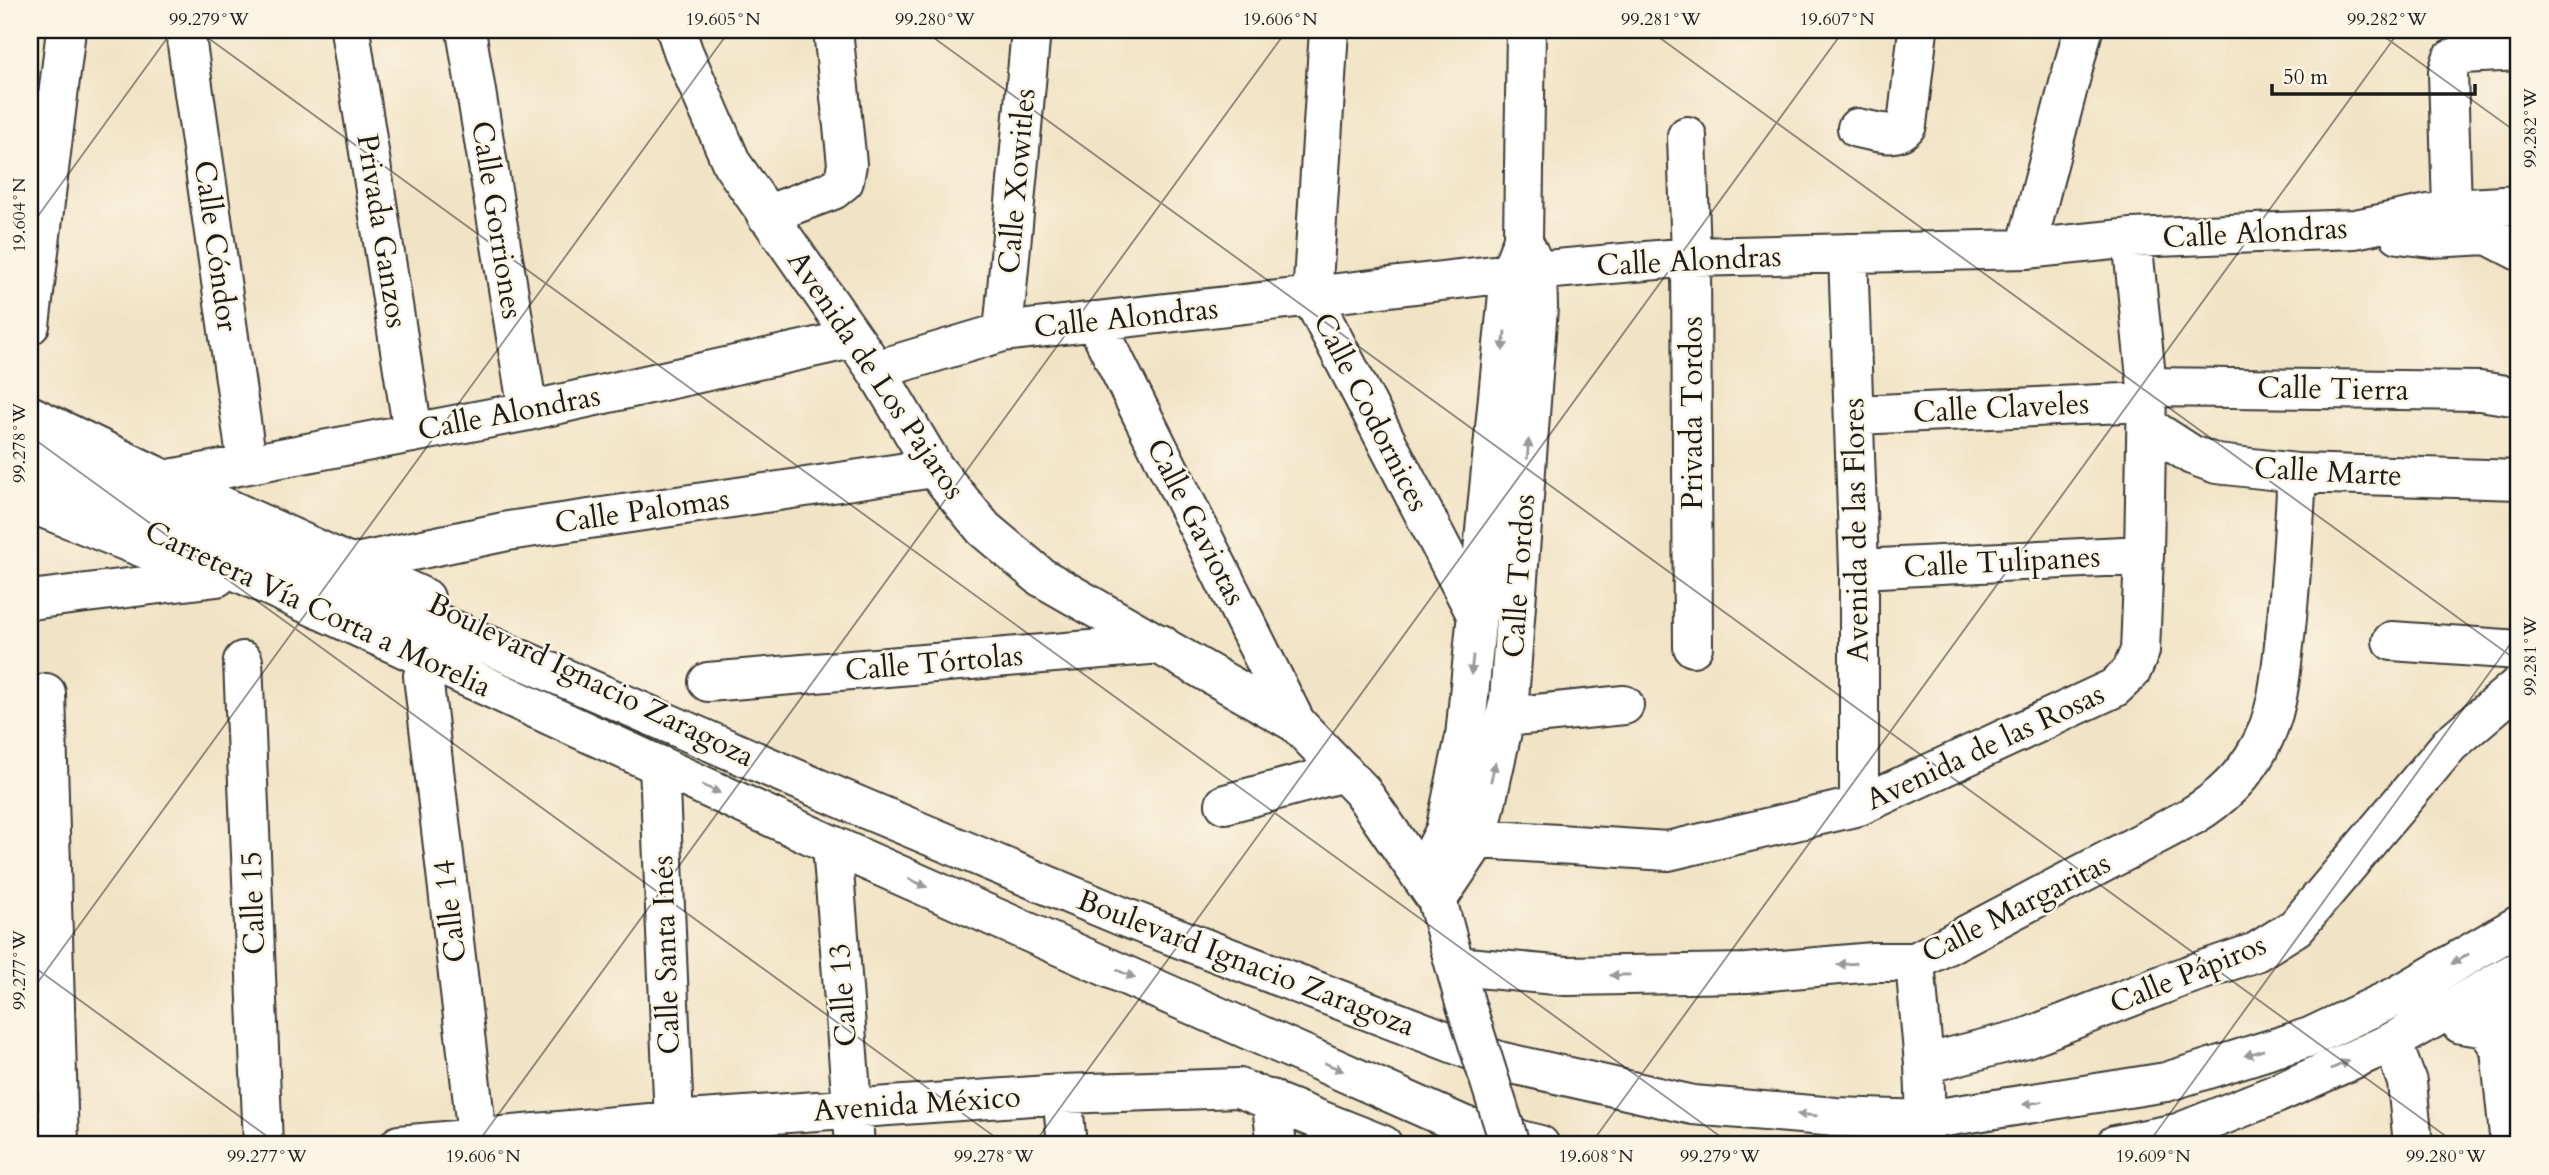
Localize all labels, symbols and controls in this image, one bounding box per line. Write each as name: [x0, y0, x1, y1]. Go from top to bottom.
text: 99.279°W: [169, 7, 249, 32]
text: 19.605°N: [685, 7, 761, 32]
text: 99.280°W: [895, 7, 975, 32]
text: 19.606°N: [1242, 7, 1318, 32]
text: 99.281°W: [1621, 7, 1701, 32]
text: 19.607°N: [1799, 7, 1875, 32]
text: 99.282°W: [2347, 7, 2427, 32]
scale bar: [2272, 52, 2476, 96]
text: 50 m: [2283, 63, 2328, 92]
street label: Calle Xowitles: [988, 87, 1046, 275]
text: 99.282°W: [2518, 88, 2543, 168]
street label: Calle Gorriones: [461, 118, 533, 322]
street label: Privada Ganzos: [346, 131, 418, 331]
street label: Calle Cóndor: [184, 158, 248, 334]
text: 19.604°N: [7, 177, 32, 253]
street label: Calle Alondras: [2162, 208, 2348, 258]
street label: Calle Alondras: [1596, 236, 1782, 286]
street label: Avenida de Los Pajaros: [777, 242, 975, 508]
street label: Calle Alondras: [1032, 288, 1220, 348]
street label: Calle Codornices: [1303, 306, 1439, 518]
street label: Privada Tordos: [1672, 316, 1713, 510]
one-way arrow: [1498, 330, 1509, 352]
street label: Calle Tierra: [2257, 367, 2409, 411]
street label: Calle Alondras: [414, 375, 604, 451]
street label: Calle Claveles: [1912, 383, 2090, 433]
street label: Avenida de las Flores: [1833, 397, 1879, 663]
text: 99.278°W: [7, 403, 32, 483]
street label: Calle Gaviotas: [1136, 432, 1256, 612]
one-way arrow: [1523, 438, 1534, 460]
street label: Calle Marte: [2253, 448, 2403, 496]
street label: Calle Palomas: [552, 478, 732, 544]
street label: Calle Tordos: [1493, 493, 1545, 659]
street label: Carretera Vía Corta a Morelia: [138, 511, 498, 707]
street label: Calle Tulipanes: [1903, 536, 2101, 588]
street label: Boulevard Ignacio Zaragoza: [421, 583, 761, 777]
text: 99.281°W: [2518, 616, 2543, 696]
street label: Calle Tórtolas: [843, 635, 1025, 691]
one-way arrow: [1466, 654, 1477, 676]
street label: Avenida de las Rosas: [1859, 674, 2111, 820]
one-way arrow: [1488, 761, 1499, 783]
one-way arrow: [701, 783, 721, 795]
street label: Calle Margaritas: [1915, 843, 2117, 973]
street label: Calle 15: [231, 851, 275, 955]
street label: Calle Santa Inés: [642, 855, 690, 1055]
street label: Calle 14: [423, 857, 477, 965]
one-way arrow: [908, 877, 928, 889]
street label: Boulevard Ignacio Zaragoza: [1071, 880, 1421, 1046]
street label: Calle Pápiros: [2104, 924, 2272, 1024]
text: 99.277°W: [7, 930, 32, 1010]
street label: Calle 13: [819, 942, 867, 1048]
one-way arrow: [2451, 953, 2470, 965]
one-way arrow: [1836, 959, 1858, 970]
one-way arrow: [1116, 969, 1137, 980]
one-way arrow: [1609, 970, 1631, 981]
one-way arrow: [2243, 1049, 2264, 1059]
one-way arrow: [2330, 1059, 2350, 1071]
one-way arrow: [1324, 1061, 1344, 1073]
street label: Avenida México: [812, 1076, 1022, 1132]
one-way arrow: [2022, 1098, 2044, 1109]
one-way arrow: [1796, 1109, 1818, 1120]
text: 99.277°W: [227, 1144, 307, 1169]
text: 19.606°N: [445, 1144, 521, 1169]
text: 99.278°W: [954, 1144, 1034, 1169]
text: 19.608°N: [1558, 1144, 1634, 1169]
text: 99.279°W: [1680, 1144, 1760, 1169]
text: 19.609°N: [2115, 1144, 2191, 1169]
text: 99.280°W: [2406, 1144, 2486, 1169]

